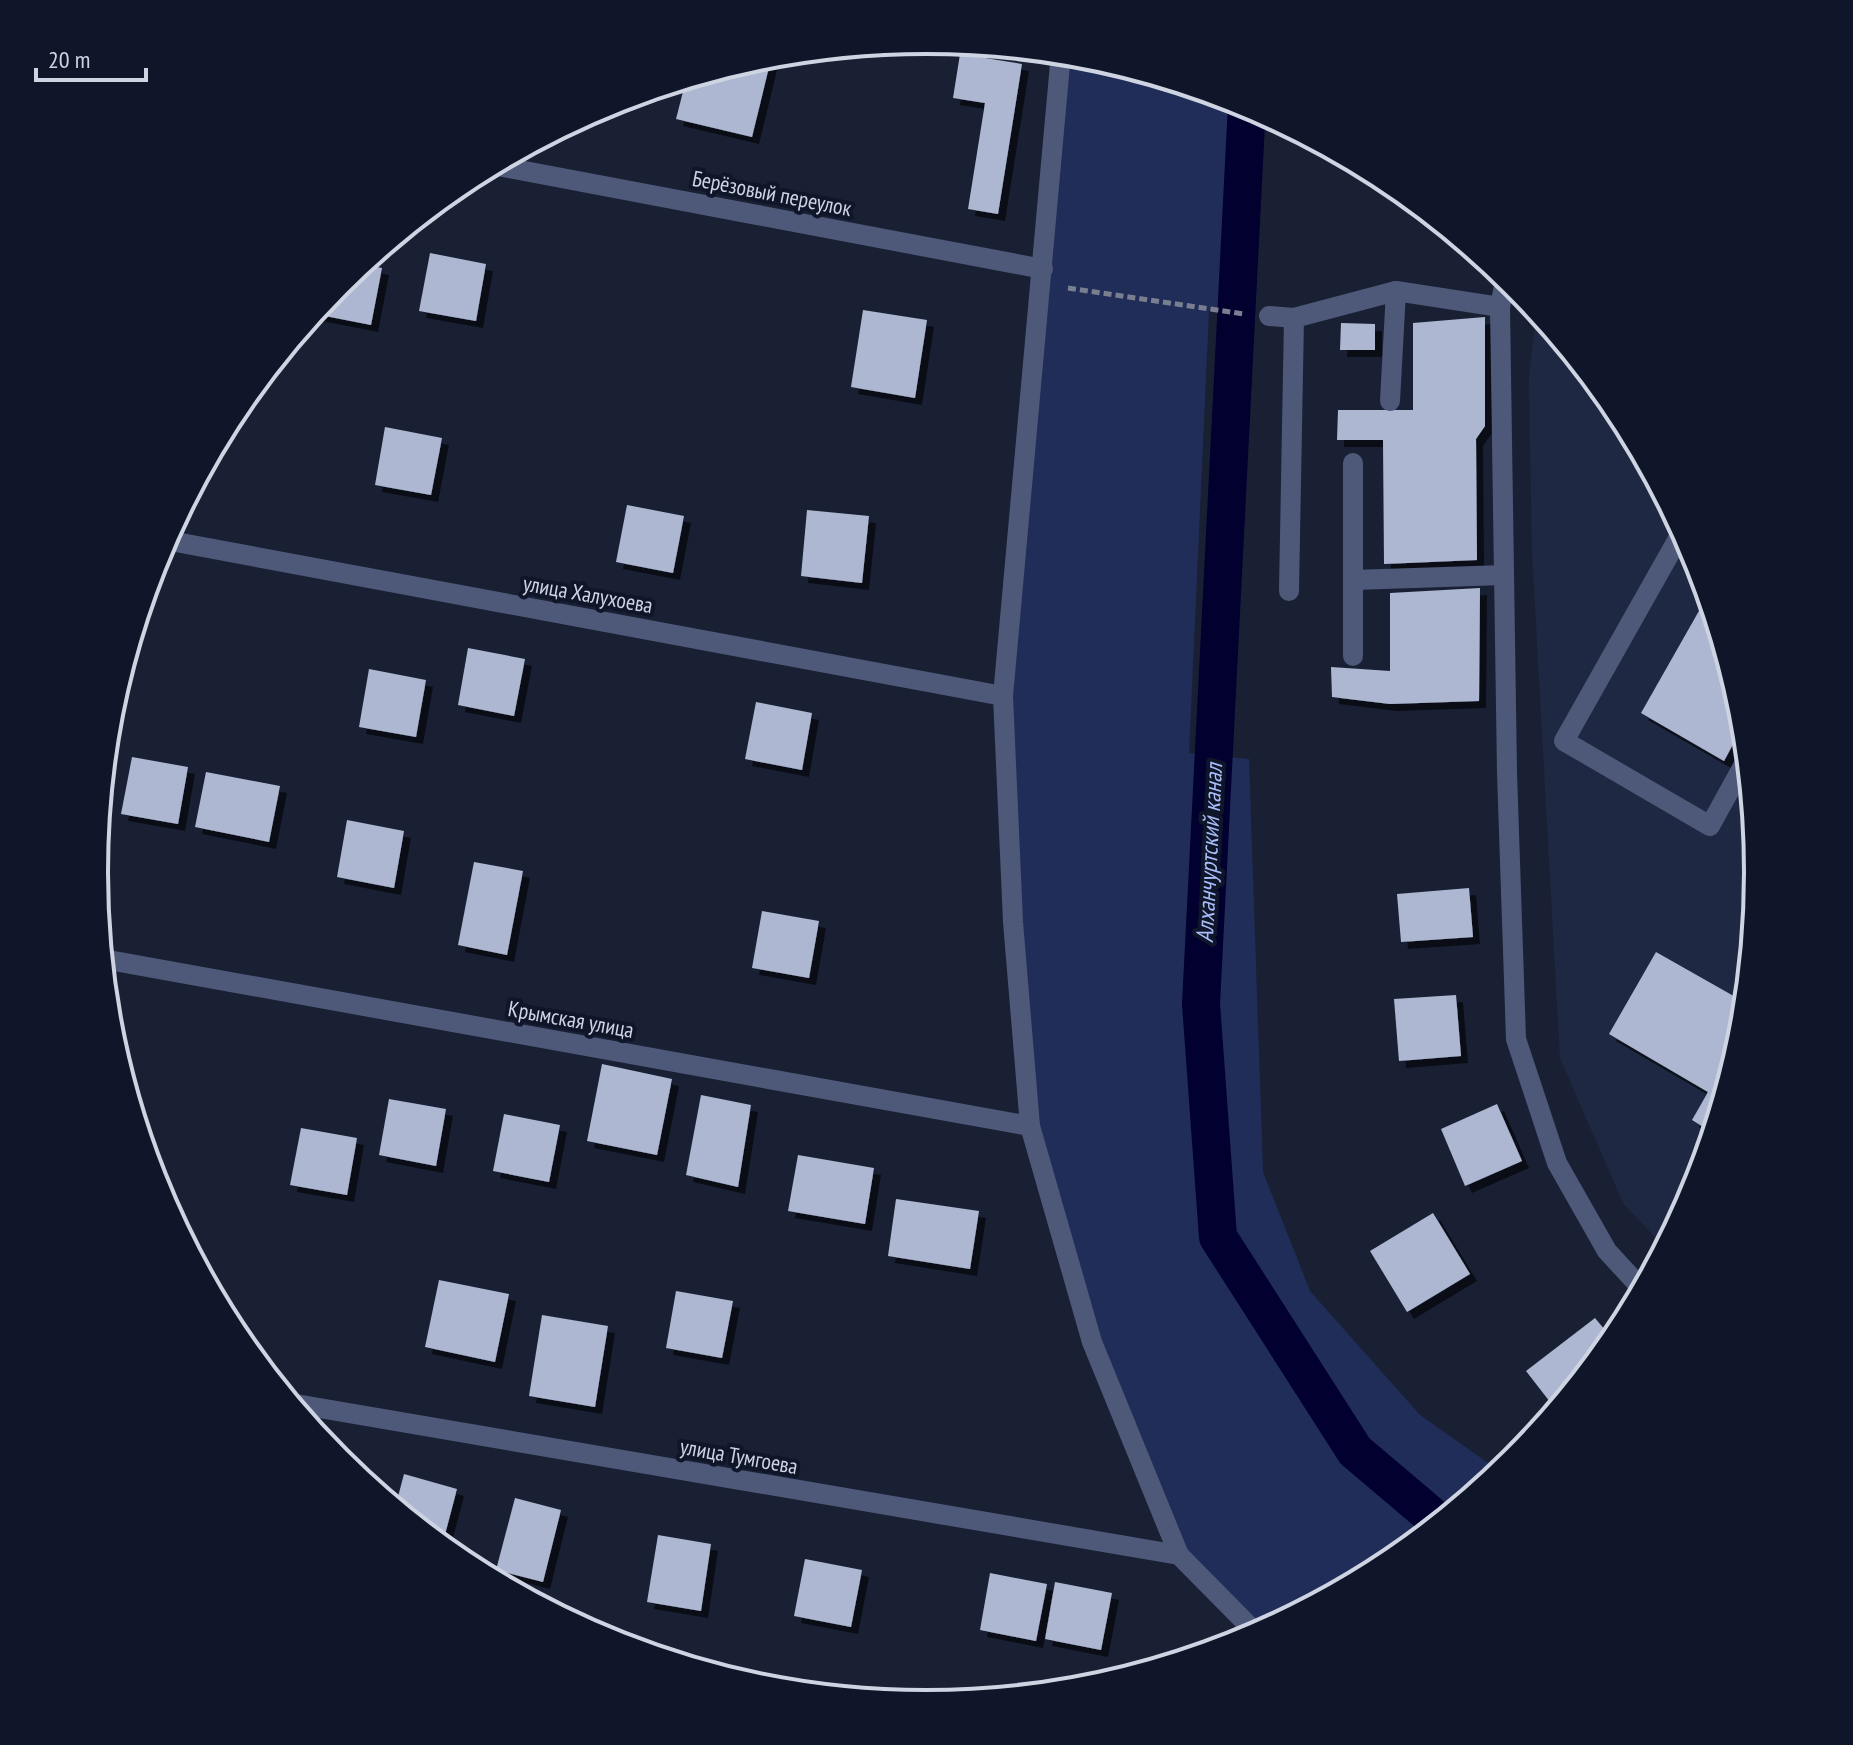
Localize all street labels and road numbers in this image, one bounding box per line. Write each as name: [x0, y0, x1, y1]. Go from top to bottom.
street label: Берёзовый переулок: [690, 164, 854, 222]
street label: улица Халухоева: [521, 569, 655, 619]
street label: Крымская улица: [506, 994, 636, 1044]
street label: улица Тумгоева: [678, 1432, 800, 1480]

